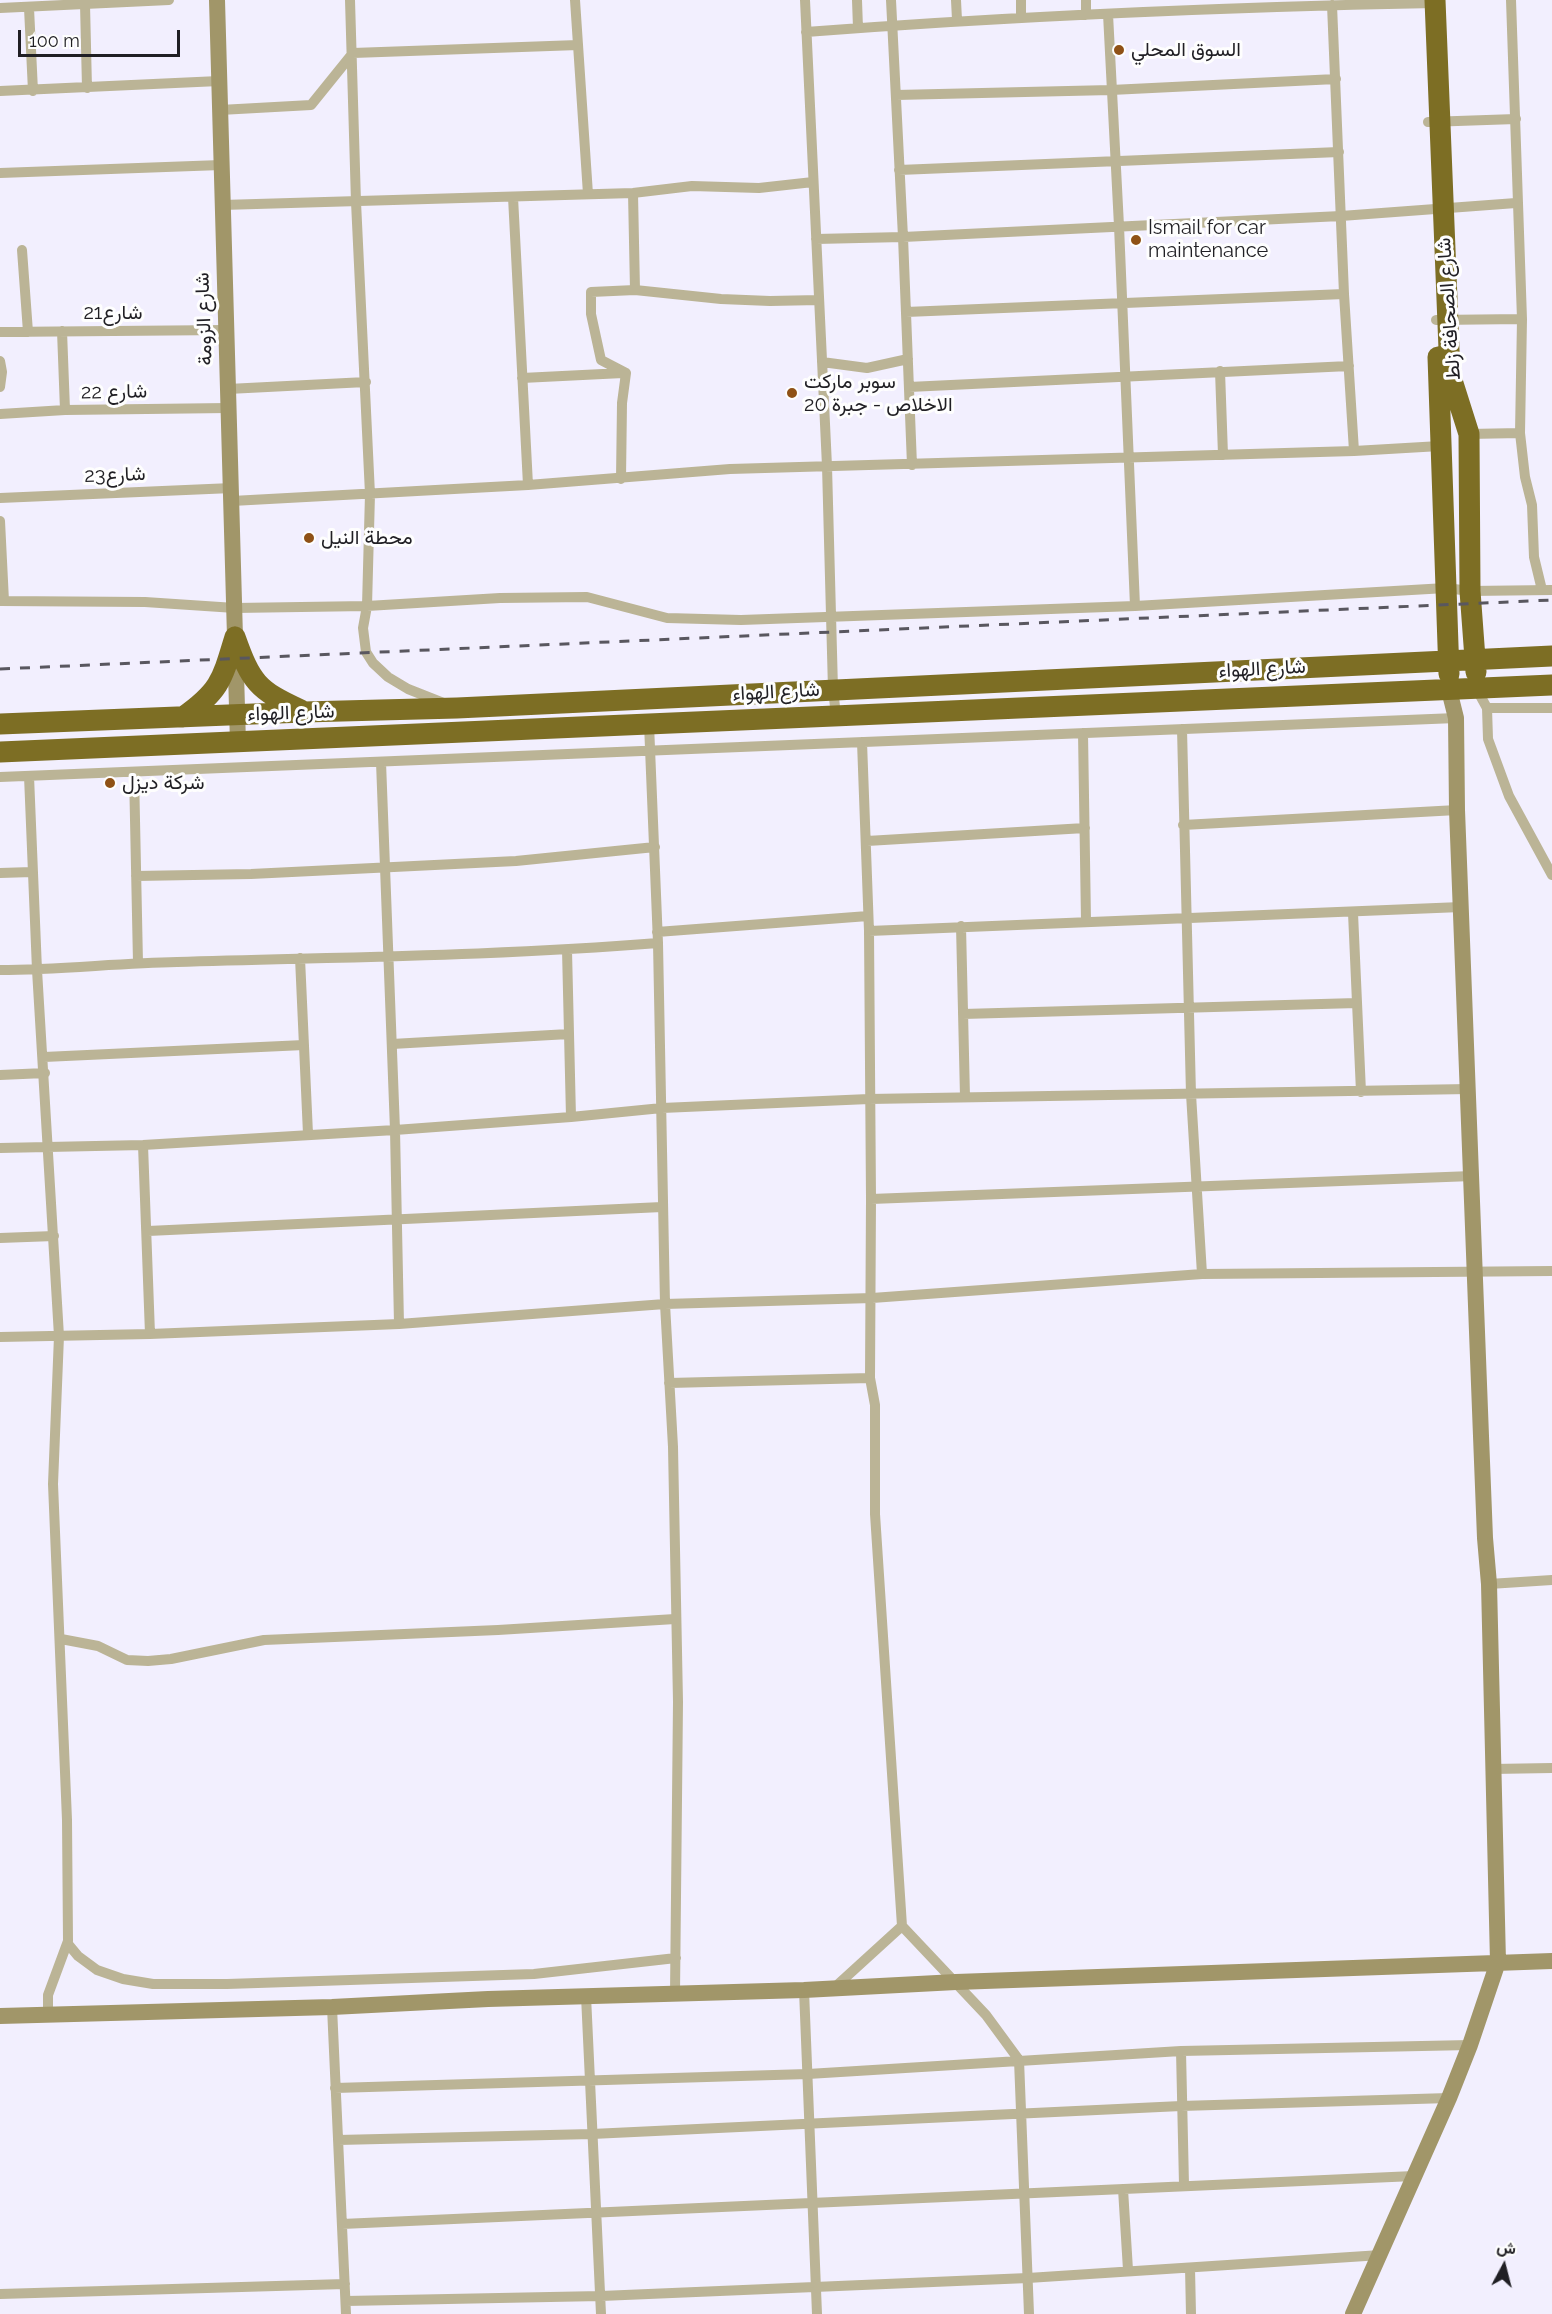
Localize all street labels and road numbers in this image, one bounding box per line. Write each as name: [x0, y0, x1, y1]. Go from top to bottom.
street label: شارع الصحافة زلط: [1432, 237, 1466, 381]
street label: شارع الزومة: [190, 272, 218, 366]
street label: شارع21: [83, 301, 143, 325]
street label: شارع 22: [81, 379, 147, 405]
street label: شارع23: [84, 462, 146, 488]
street label: شارع الهواء: [1218, 655, 1306, 683]
street label: شارع الهواء: [732, 678, 820, 706]
street label: شارع الهواء: [247, 699, 335, 727]

